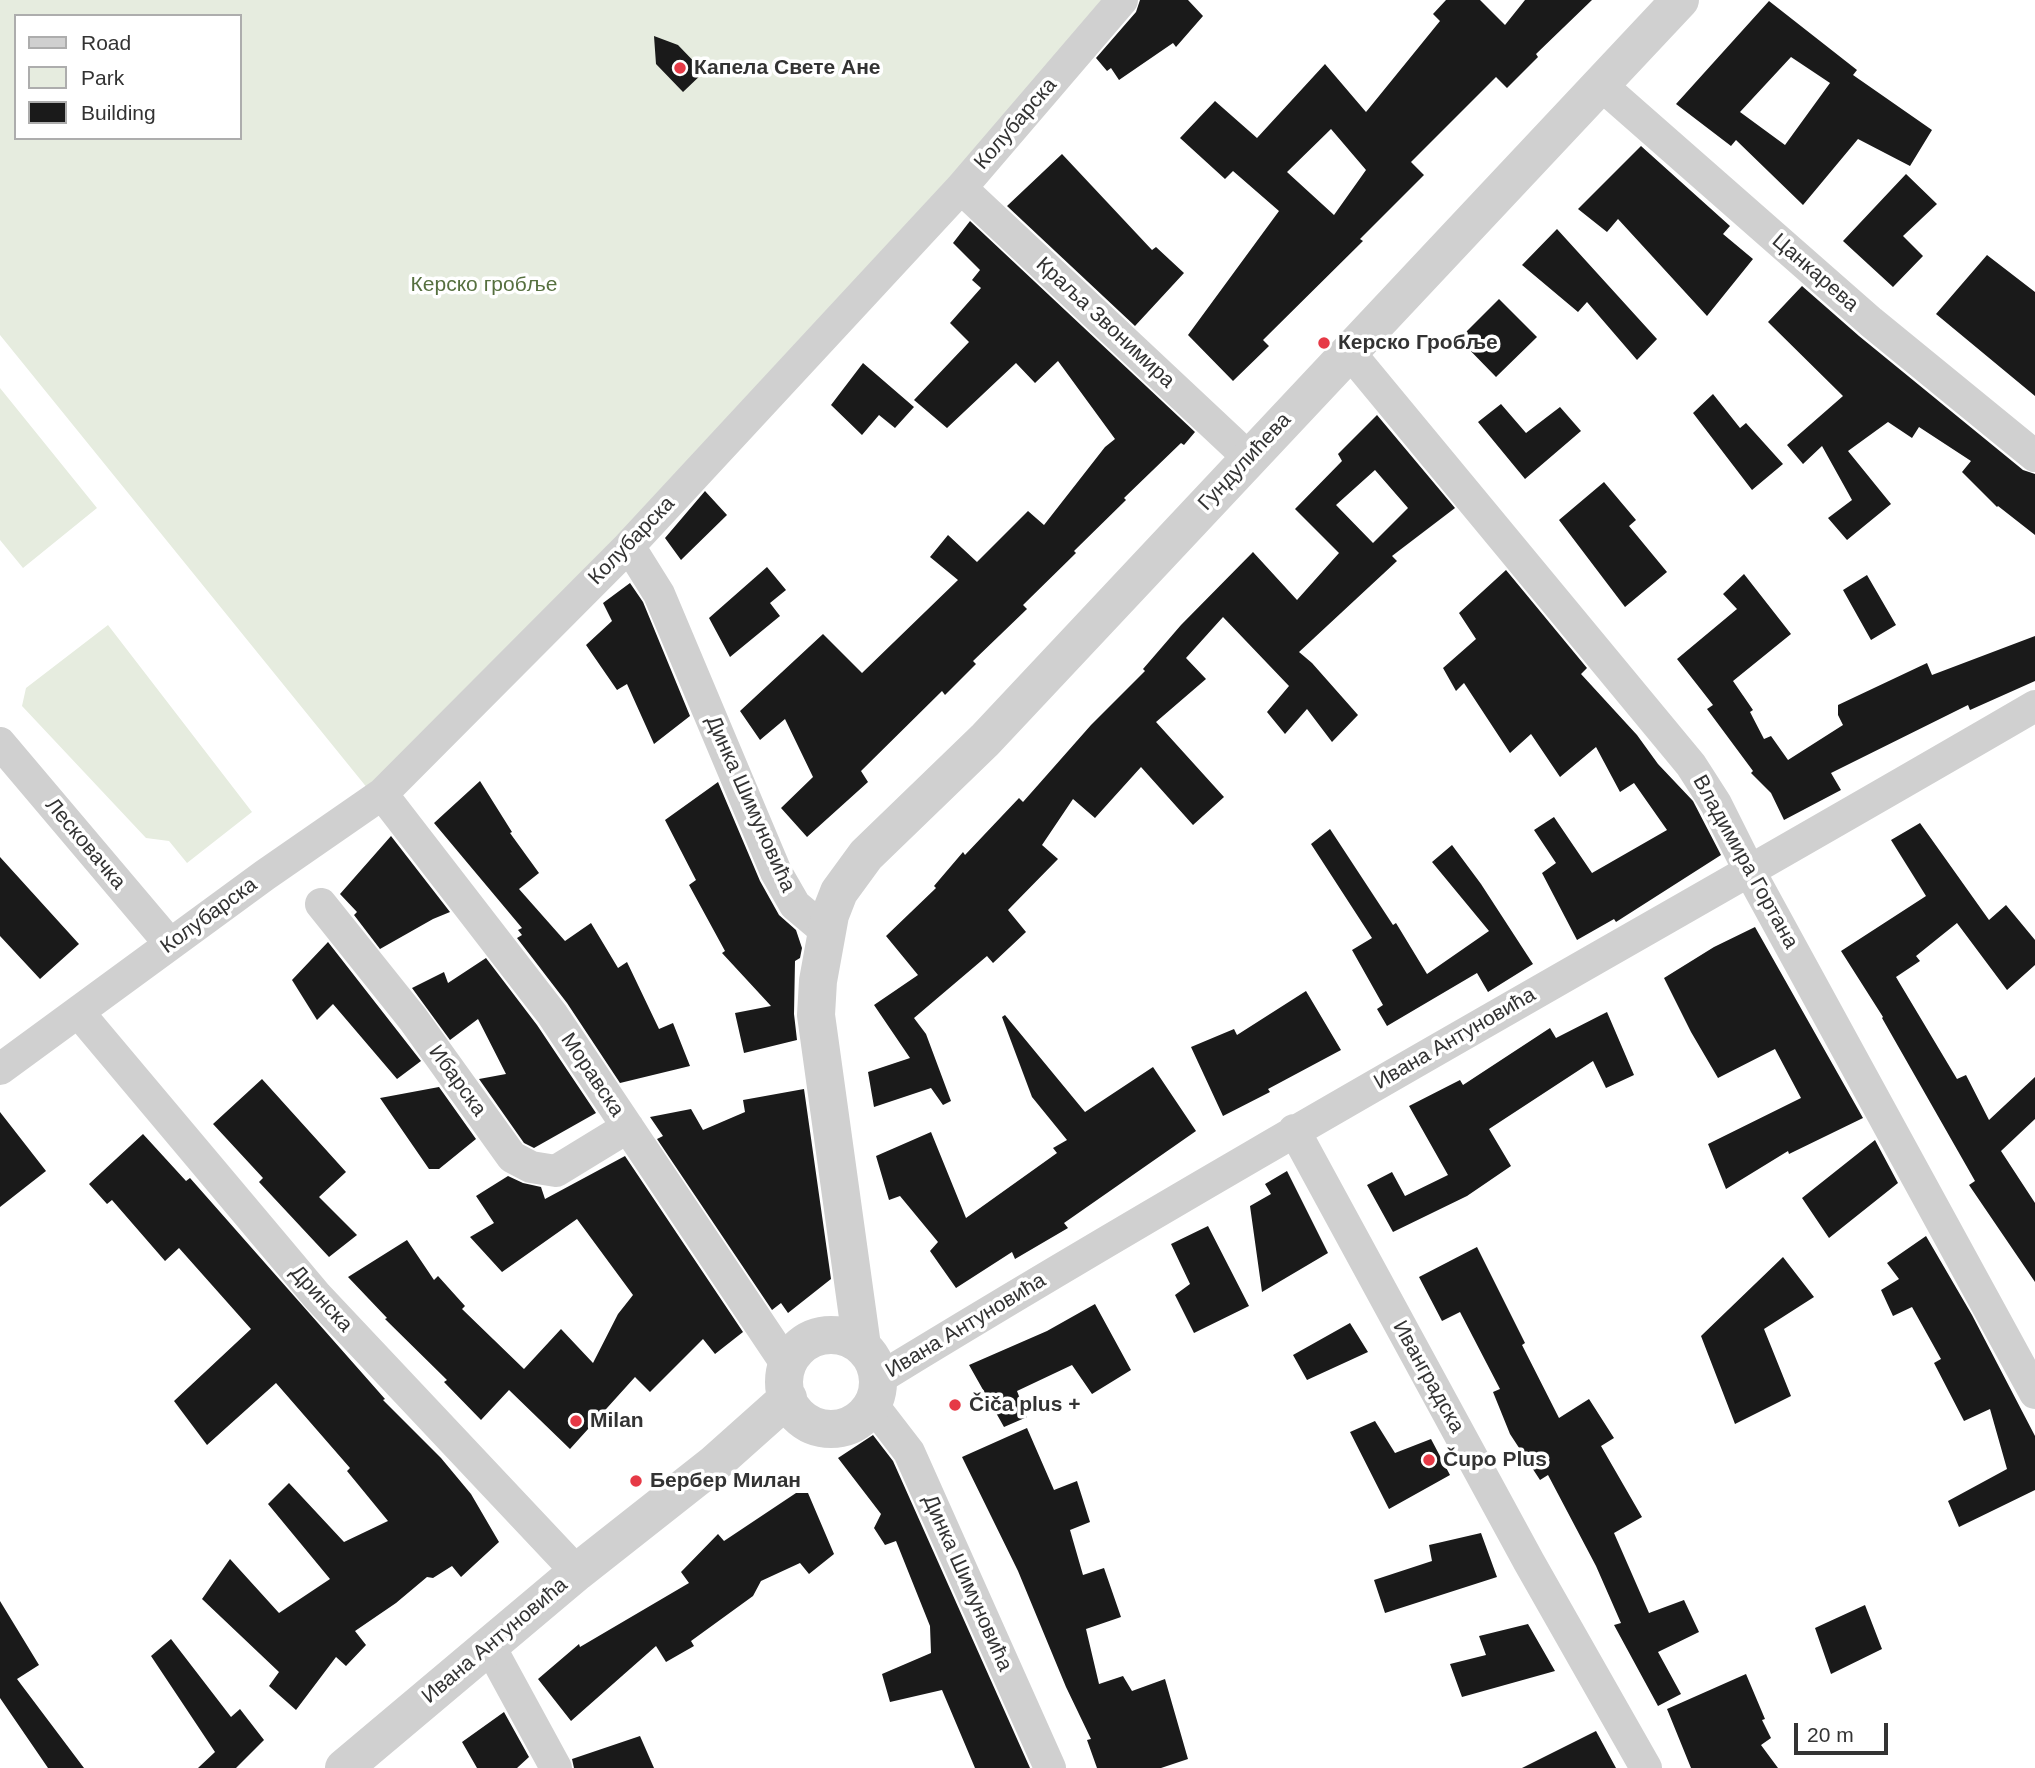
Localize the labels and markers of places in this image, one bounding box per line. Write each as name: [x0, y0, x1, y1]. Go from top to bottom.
place label: Капела Свете Ане: [694, 55, 880, 81]
marker: Капела Свете Ане: [672, 60, 688, 76]
place label: Керско Гробље: [1338, 330, 1498, 356]
marker: Керско Гробље: [1316, 335, 1332, 351]
place label: Čiča plus +: [969, 1392, 1080, 1418]
marker: Čiča plus +: [947, 1397, 963, 1413]
place label: Milan: [590, 1408, 644, 1434]
marker: Milan: [568, 1413, 584, 1429]
place label: Čupo Plus: [1443, 1447, 1547, 1473]
marker: Čupo Plus: [1421, 1452, 1437, 1468]
place label: Бербер Милан: [650, 1468, 801, 1494]
marker: Бербер Милан: [628, 1473, 644, 1489]

